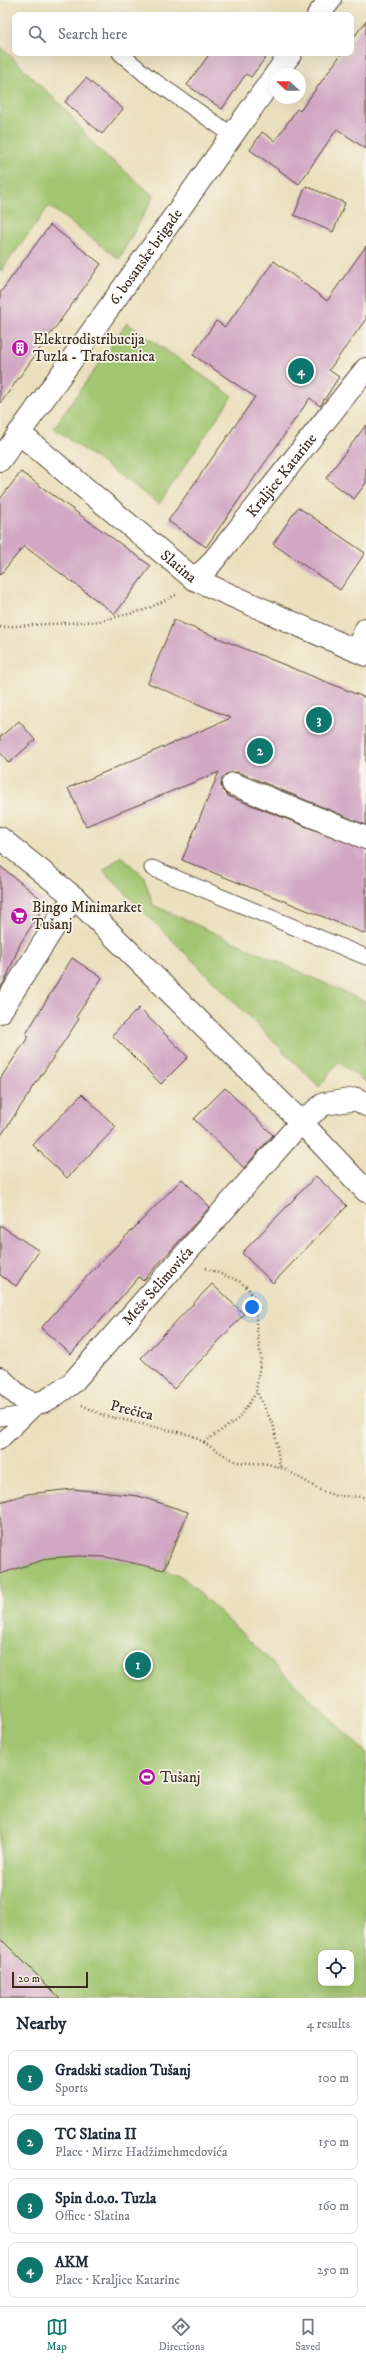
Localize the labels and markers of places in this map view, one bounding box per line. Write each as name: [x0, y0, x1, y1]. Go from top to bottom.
place label: Elektrodistribucija Tuzla - Trafostanica: [33, 330, 156, 366]
building icon: Elektrodistribucija Tuzla - Trafostanica: [10, 338, 30, 358]
pin: 4: [288, 356, 314, 386]
pin: 3: [306, 705, 332, 735]
pin: 2: [247, 736, 273, 766]
place label: Bingo Minimarket Tušanj: [32, 898, 142, 934]
supermarket icon: Bingo Minimarket Tušanj: [9, 906, 29, 926]
pin: 1: [125, 1650, 151, 1680]
sports icon: Tušanj: [137, 1767, 157, 1787]
place label: Tušanj: [160, 1768, 200, 1787]

